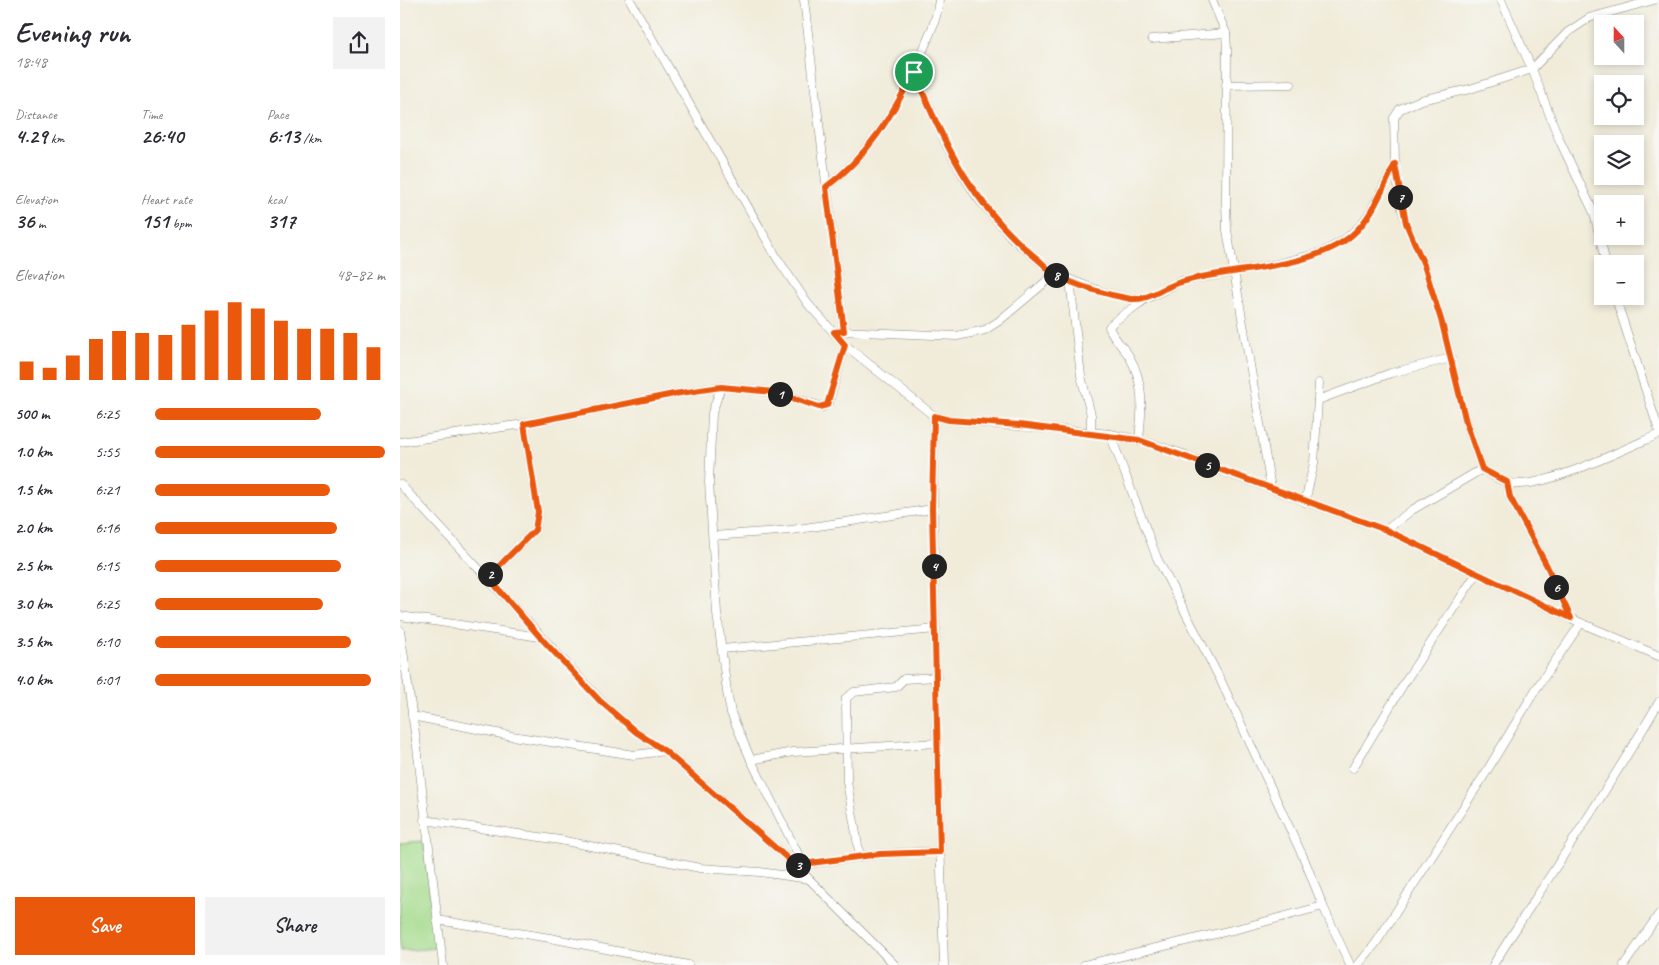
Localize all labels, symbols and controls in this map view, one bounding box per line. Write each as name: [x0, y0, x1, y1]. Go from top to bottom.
text: Evening run: [15, 15, 130, 50]
north arrow: [1594, 15, 1644, 65]
map controls: [1594, 15, 1644, 305]
button: share: [333, 17, 385, 69]
pin: [893, 51, 935, 93]
text: 18:48: [15, 52, 47, 72]
icon: arrive: [900, 58, 928, 86]
button: locate: [1594, 75, 1644, 125]
text: Distance: [15, 106, 57, 123]
text: Time: [141, 106, 162, 123]
text: Pace: [267, 106, 289, 123]
text: 4.29: [15, 123, 47, 149]
text: 26:40: [141, 123, 183, 149]
text: 6:13: [267, 123, 300, 149]
text: km: [47, 130, 64, 147]
text: /km: [300, 130, 322, 147]
button: layers: [1594, 135, 1644, 185]
pin: 7: [1388, 184, 1412, 210]
text: 7: [1397, 189, 1404, 206]
text: Elevation: [15, 191, 58, 208]
text: Heart rate: [141, 191, 192, 208]
text: kcal: [267, 191, 286, 208]
button: +: [1594, 195, 1644, 245]
text: 36: [15, 208, 34, 234]
text: 151: [141, 208, 169, 234]
text: 317: [267, 208, 295, 234]
text: m: [34, 215, 46, 232]
text: bpm: [169, 215, 192, 232]
button: −: [1594, 255, 1644, 305]
pin: 8: [1044, 262, 1068, 288]
text: Elevation: [15, 265, 64, 285]
text: 48–82 m: [336, 265, 385, 285]
text: 8: [1053, 267, 1060, 284]
pin: 1: [768, 382, 792, 406]
text: 1: [777, 386, 784, 403]
text: 500 m: [15, 404, 49, 424]
text: 6:25: [95, 404, 120, 424]
text: 1.0 km: [15, 442, 52, 462]
text: 5:55: [95, 442, 120, 462]
pin: 5: [1194, 452, 1220, 478]
text: 5: [1204, 457, 1211, 474]
text: 1.5 km: [15, 480, 52, 500]
text: 6:21: [95, 480, 120, 500]
text: 2.0 km: [15, 518, 52, 538]
text: 6:16: [95, 518, 120, 538]
pin: 4: [922, 554, 946, 578]
text: 2.5 km: [15, 556, 52, 576]
text: 6:15: [95, 556, 120, 576]
text: 4: [931, 558, 938, 575]
pin: 2: [478, 562, 502, 586]
text: 2: [487, 566, 494, 583]
pin: 6: [1544, 574, 1568, 600]
text: 6: [1553, 579, 1560, 596]
text: 3.0 km: [15, 594, 52, 614]
text: 6:25: [95, 594, 120, 614]
text: 3.5 km: [15, 632, 52, 652]
text: 6:10: [95, 632, 120, 652]
text: 4.0 km: [15, 670, 52, 690]
text: 6:01: [95, 670, 120, 690]
pin: 3: [786, 852, 810, 878]
text: 3: [795, 857, 802, 874]
button: Save: [15, 897, 195, 955]
button: Share: [205, 897, 385, 955]

